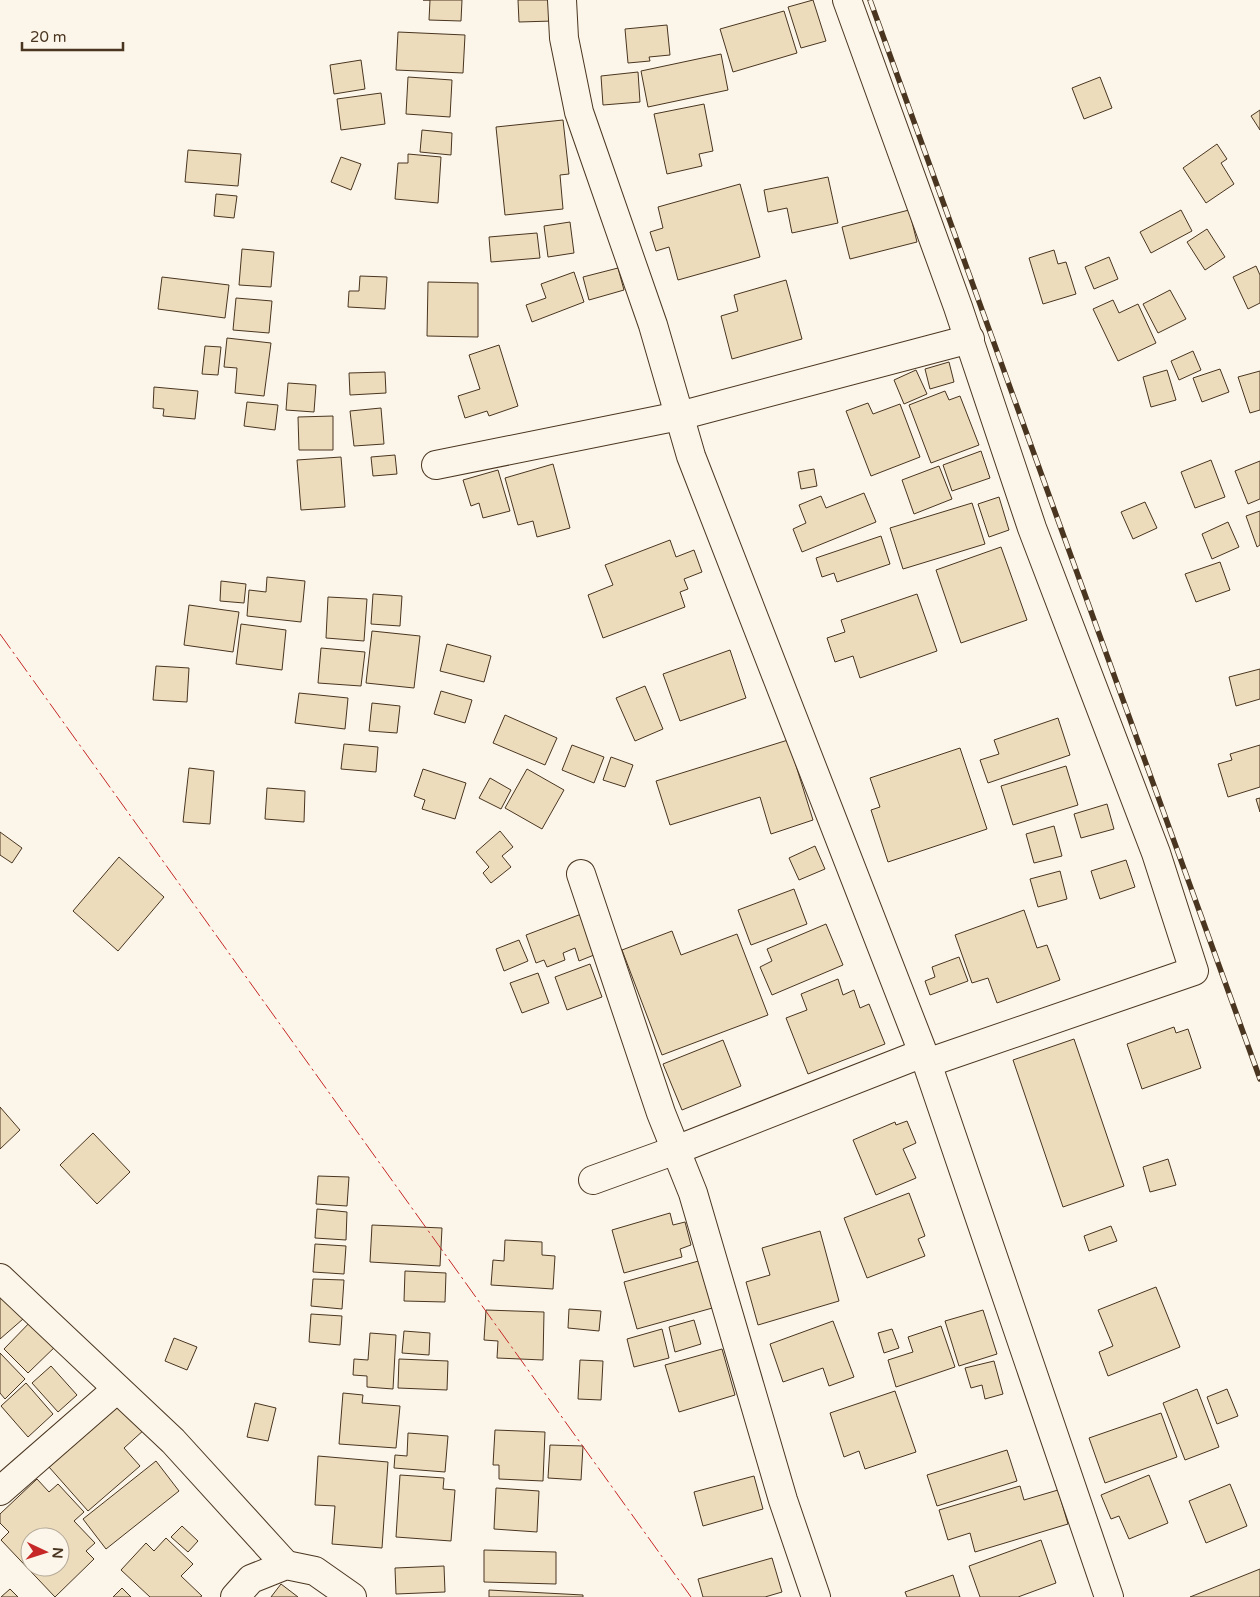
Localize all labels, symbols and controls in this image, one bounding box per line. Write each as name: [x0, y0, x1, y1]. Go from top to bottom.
scale bar: [22, 20, 124, 52]
text: 20 m: [30, 28, 67, 46]
north arrow: [20, 1527, 70, 1577]
text: N: [49, 1547, 66, 1559]

